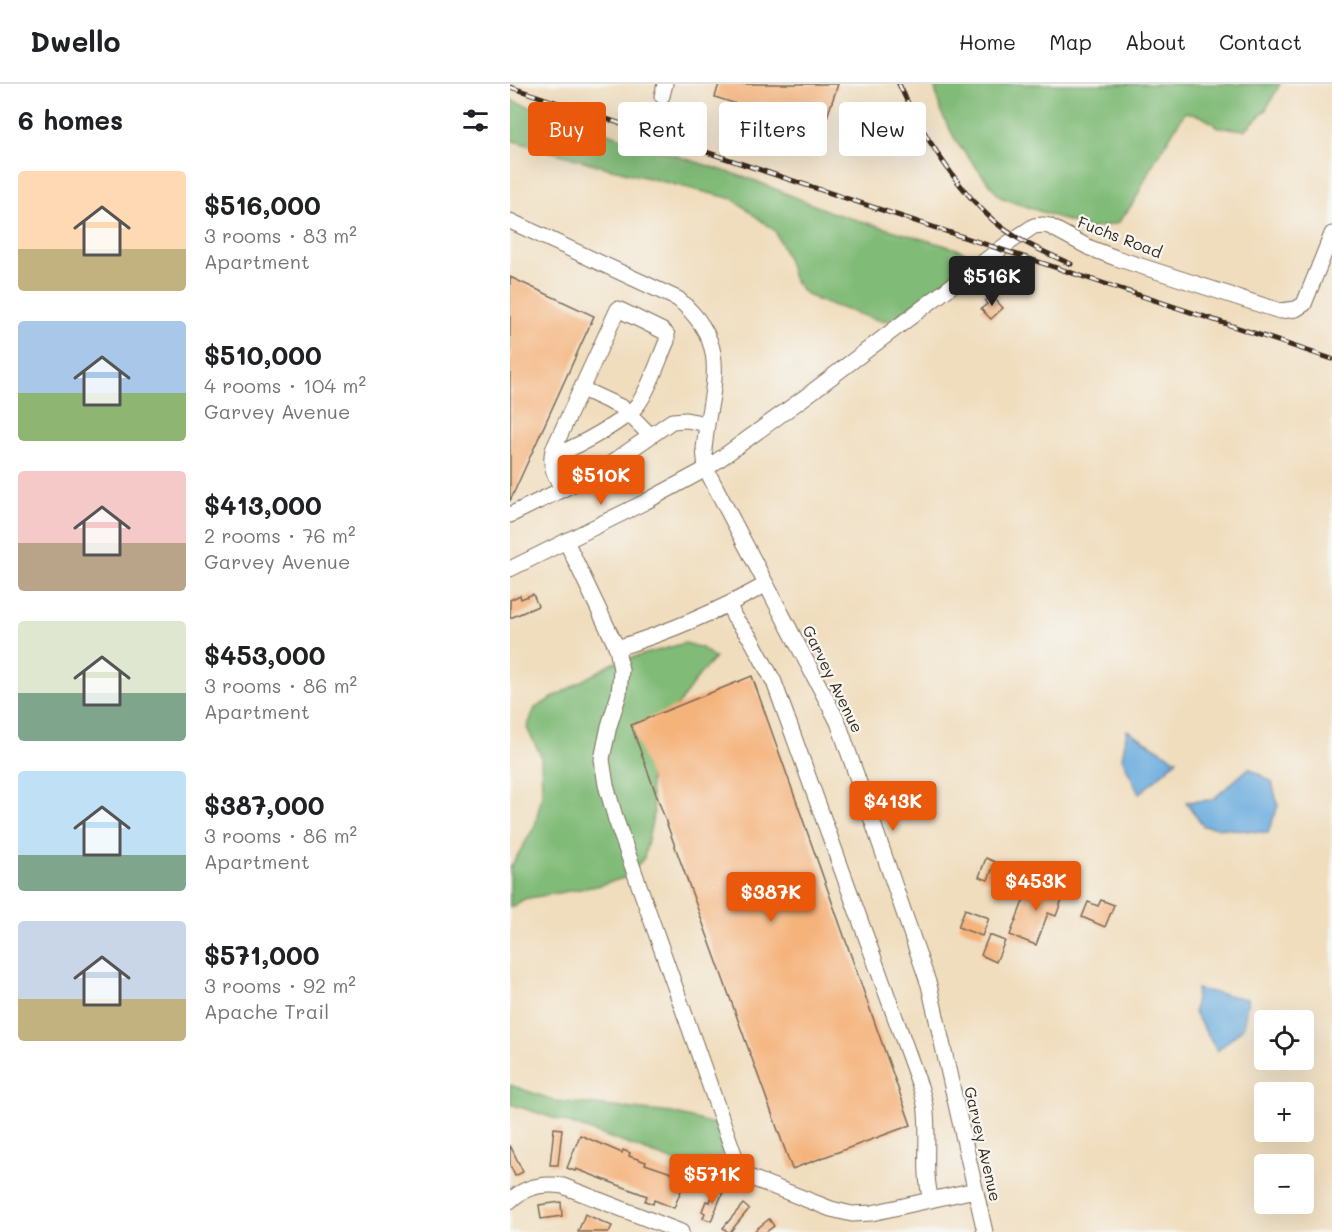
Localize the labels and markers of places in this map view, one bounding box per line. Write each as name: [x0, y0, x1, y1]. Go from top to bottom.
pin: $516K: [950, 256, 1034, 307]
pin: $510K: [559, 455, 643, 506]
pin: $413K: [851, 781, 935, 832]
pin: $453K: [994, 861, 1078, 912]
pin: $387K: [729, 872, 813, 923]
pin: $571K: [670, 1154, 754, 1205]

